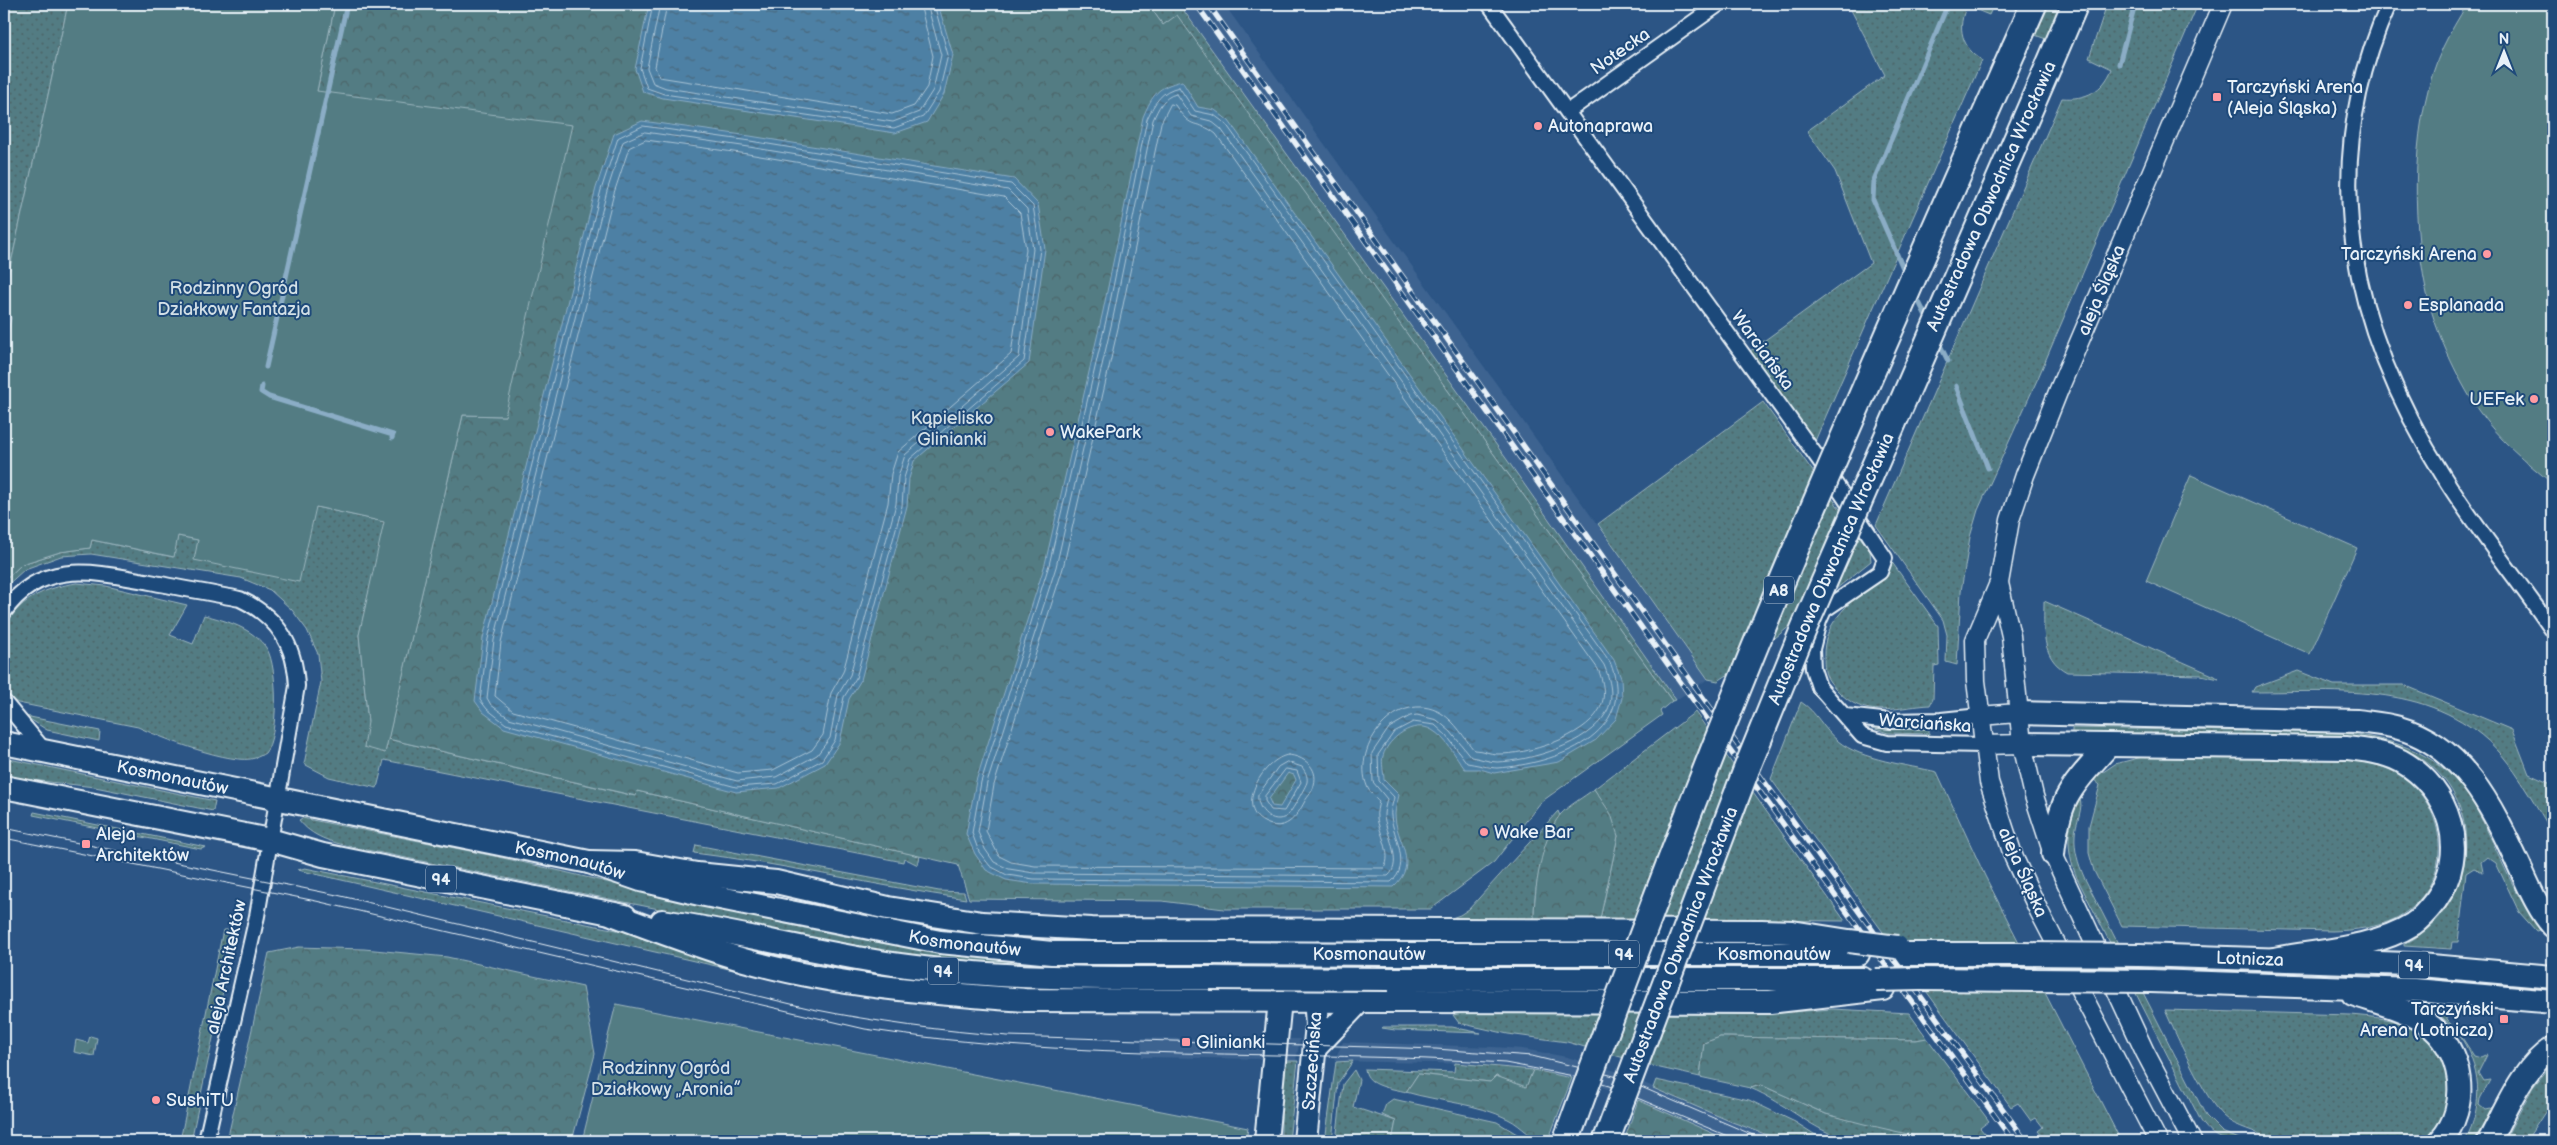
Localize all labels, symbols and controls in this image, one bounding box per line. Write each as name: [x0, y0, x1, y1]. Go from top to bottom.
street label: Notecka: [1587, 23, 1654, 79]
north arrow: [2480, 28, 2530, 78]
text: N: [2499, 31, 2509, 48]
street label: Autostradowa Obwodnica Wrocławia: [1922, 58, 2061, 334]
place label: Tarczyński Arena (Aleja Śląska): [2227, 77, 2363, 119]
marker: Tarczyński Arena (Aleja Śląska): [2211, 91, 2223, 103]
place label: Autonaprawa: [1548, 116, 1653, 137]
marker: Autonaprawa: [1532, 120, 1544, 132]
street label: aleja Śląska: [2071, 241, 2130, 339]
place label: Tarczyński Arena: [2341, 244, 2477, 265]
marker: Tarczyński Arena: [2481, 248, 2493, 260]
park label: Rodzinny Ogród Działkowy Fantazja: [157, 278, 311, 320]
place label: Esplanada: [2418, 295, 2504, 316]
marker: Esplanada: [2402, 299, 2414, 311]
street label: Warciańska: [1727, 306, 1798, 394]
place label: UEFek: [2469, 389, 2524, 410]
marker: UEFek: [2528, 393, 2540, 405]
park label: Kąpielisko Glinianki: [911, 408, 993, 450]
place label: WakePark: [1060, 422, 1141, 443]
marker: WakePark: [1044, 426, 1056, 438]
street label: Autostradowa Obwodnica Wrocławia: [1764, 430, 1899, 708]
road number: A8: [1764, 576, 1794, 604]
street label: Warciańska: [1878, 710, 1972, 737]
street label: Kosmonautów: [115, 756, 230, 799]
street label: Autostradowa Obwodnica Wrocławia: [1619, 804, 1742, 1086]
place label: Wake Bar: [1494, 822, 1573, 843]
street label: aleja Śląska: [1993, 823, 2054, 920]
place label: Aleja Architektów: [96, 824, 189, 866]
marker: Wake Bar: [1478, 826, 1490, 838]
street label: Kosmonautów: [513, 837, 628, 885]
marker: Aleja Architektów: [80, 838, 92, 850]
road number: 94: [426, 866, 456, 892]
street label: aleja Architektów: [202, 898, 251, 1036]
street label: Kosmonautów: [906, 926, 1022, 961]
road number: 94: [1609, 941, 1639, 968]
street label: Kosmonautów: [1312, 944, 1426, 965]
street label: Kosmonautów: [1717, 944, 1831, 965]
street label: Lotnicza: [2216, 948, 2284, 971]
road number: 94: [2399, 952, 2429, 978]
road number: 94: [928, 958, 958, 984]
place label: Tarczyński Arena (Lotnicza): [2360, 999, 2494, 1041]
street label: Szczecińska: [1299, 1011, 1326, 1111]
marker: Tarczyński Arena (Lotnicza): [2498, 1013, 2510, 1025]
place label: Glinianki: [1196, 1032, 1265, 1053]
marker: Glinianki: [1180, 1036, 1192, 1048]
park label: Rodzinny Ogród Działkowy „Aronia”: [591, 1058, 741, 1100]
place label: SushiTU: [166, 1090, 234, 1111]
marker: SushiTU: [150, 1094, 162, 1106]

